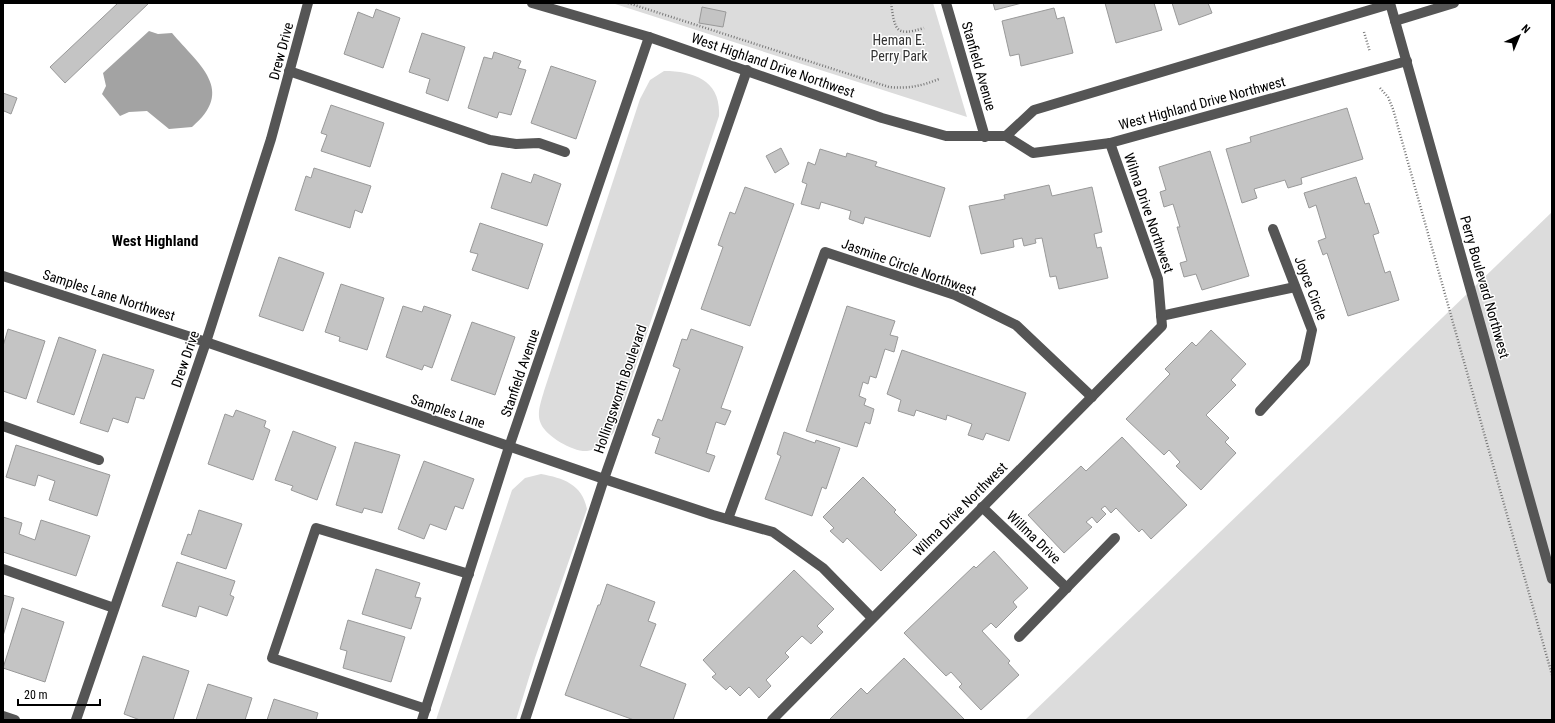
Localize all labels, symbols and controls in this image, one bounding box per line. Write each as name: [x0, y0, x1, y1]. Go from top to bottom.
north arrow: [1499, 16, 1539, 56]
street label: Drew Drive: [266, 20, 296, 82]
street label: Stanfield Avenue: [959, 20, 999, 113]
text: N: [1519, 22, 1533, 36]
street label: West Highland Drive Northwest: [689, 29, 857, 101]
park label: Heman E. Perry Park: [871, 32, 928, 64]
street label: West Highland Drive Northwest: [1117, 73, 1287, 133]
street label: Wilma Drive Northwest: [1121, 151, 1177, 275]
street label: Perry Boulevard Northwest: [1457, 214, 1513, 360]
district label: West Highland: [112, 232, 198, 250]
street label: Jasmine Circle Northwest: [839, 235, 979, 299]
street label: Joyce Circle: [1291, 254, 1331, 323]
street label: Samples Lane Northwest: [41, 266, 177, 324]
street label: Hollingsworth Boulevard: [590, 323, 650, 455]
street label: Stanfield Avenue: [497, 326, 543, 419]
street label: Drew Drive: [168, 328, 202, 389]
street label: Samples Lane: [409, 391, 488, 431]
street label: Wilma Drive Northwest: [910, 459, 1010, 559]
street label: Willma Drive: [1004, 507, 1065, 567]
scale bar: [18, 681, 100, 707]
text: 20 m: [24, 688, 48, 702]

